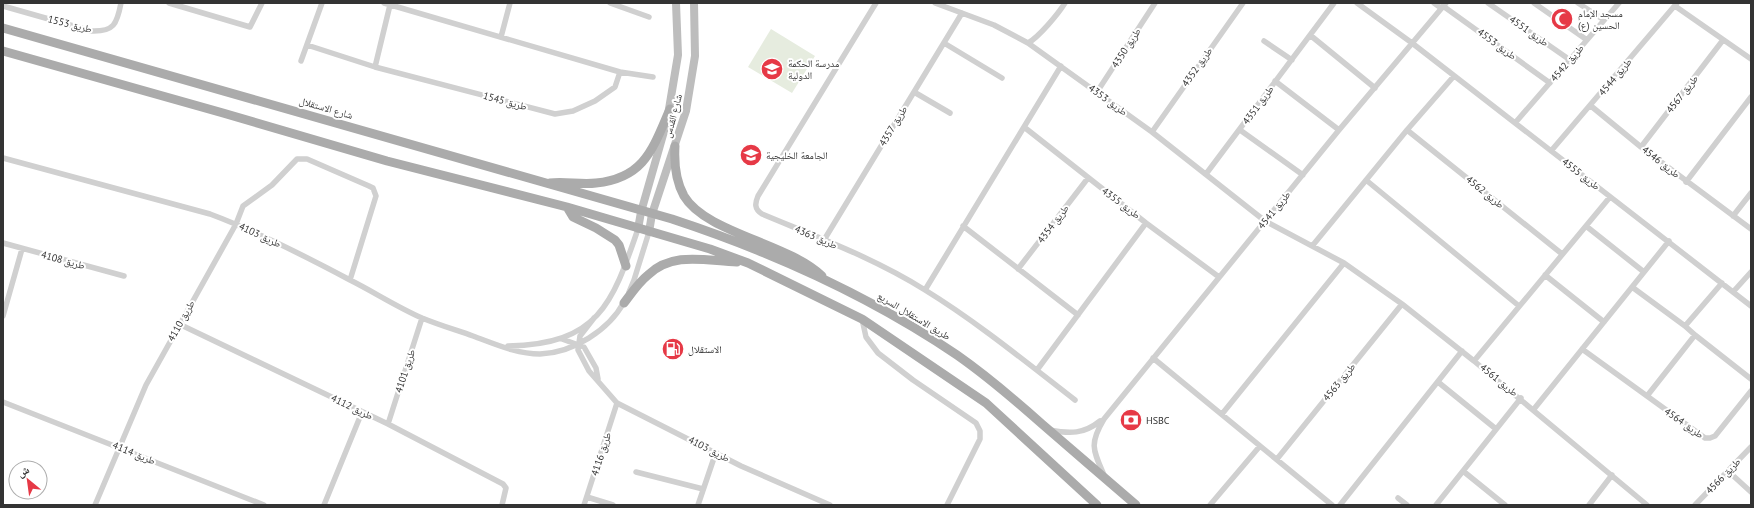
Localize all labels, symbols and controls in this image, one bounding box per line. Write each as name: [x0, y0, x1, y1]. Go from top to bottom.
mosque icon: مسجد الإمام الحسين (ع): [1549, 6, 1575, 32]
place label: مسجد الإمام الحسين (ع): [1578, 7, 1623, 32]
street label: طريق 1553: [47, 12, 94, 36]
street label: طريق 4551: [1507, 13, 1551, 49]
street label: طريق 4350: [1108, 25, 1144, 70]
street label: طريق 4553: [1475, 26, 1519, 63]
street label: طريق 4542: [1547, 41, 1587, 84]
street label: طريق 4352: [1179, 45, 1215, 89]
street label: طريق 4544: [1596, 55, 1635, 98]
school or university icon: مدرسة الحكمة الدولية: [759, 56, 785, 82]
place label: مدرسة الحكمة الدولية: [788, 57, 840, 82]
street label: طريق 4567: [1663, 72, 1701, 116]
street label: طريق 4353: [1086, 82, 1130, 119]
street label: طريق 4351: [1240, 83, 1277, 127]
street label: طريق 1545: [482, 89, 529, 113]
street label: شارع القدس: [661, 92, 685, 139]
street label: شارع الاستقلال: [298, 94, 355, 122]
street label: طريق 4357: [876, 103, 910, 149]
school or university icon: الجامعة الخليجية: [738, 142, 764, 168]
street label: طريق 4546: [1639, 143, 1683, 181]
place label: الجامعة الخليجية: [766, 149, 828, 162]
street label: طريق 4555: [1559, 155, 1603, 193]
street label: طريق 4562: [1463, 173, 1507, 211]
street label: طريق 4355: [1099, 184, 1143, 222]
street label: طريق 4541: [1255, 188, 1293, 232]
street label: طريق 4354: [1034, 202, 1072, 246]
street label: طريق 4103: [237, 220, 283, 251]
street label: طريق 4363: [793, 222, 840, 252]
street label: طريق 4108: [40, 248, 87, 272]
street label: طريق الاستقلال السريع: [875, 289, 953, 343]
street label: طريق 4110: [164, 298, 198, 344]
fuel station icon: الاستقلال: [660, 336, 686, 362]
place label: الاستقلال: [688, 343, 722, 356]
street label: طريق 4101: [392, 347, 418, 394]
street label: طريق 4563: [1320, 360, 1358, 404]
street label: طريق 4561: [1477, 361, 1521, 399]
street label: طريق 4112: [329, 391, 375, 423]
street label: طريق 4564: [1662, 405, 1706, 441]
bank icon: HSBC: [1118, 407, 1144, 433]
place label: HSBC: [1146, 414, 1170, 427]
street label: طريق 4116: [588, 430, 614, 477]
street label: طريق 4103: [686, 433, 732, 465]
street label: طريق 4114: [111, 439, 158, 468]
street label: طريق 4566: [1703, 455, 1744, 497]
north arrow: [8, 460, 48, 500]
text: ش: [15, 462, 32, 481]

